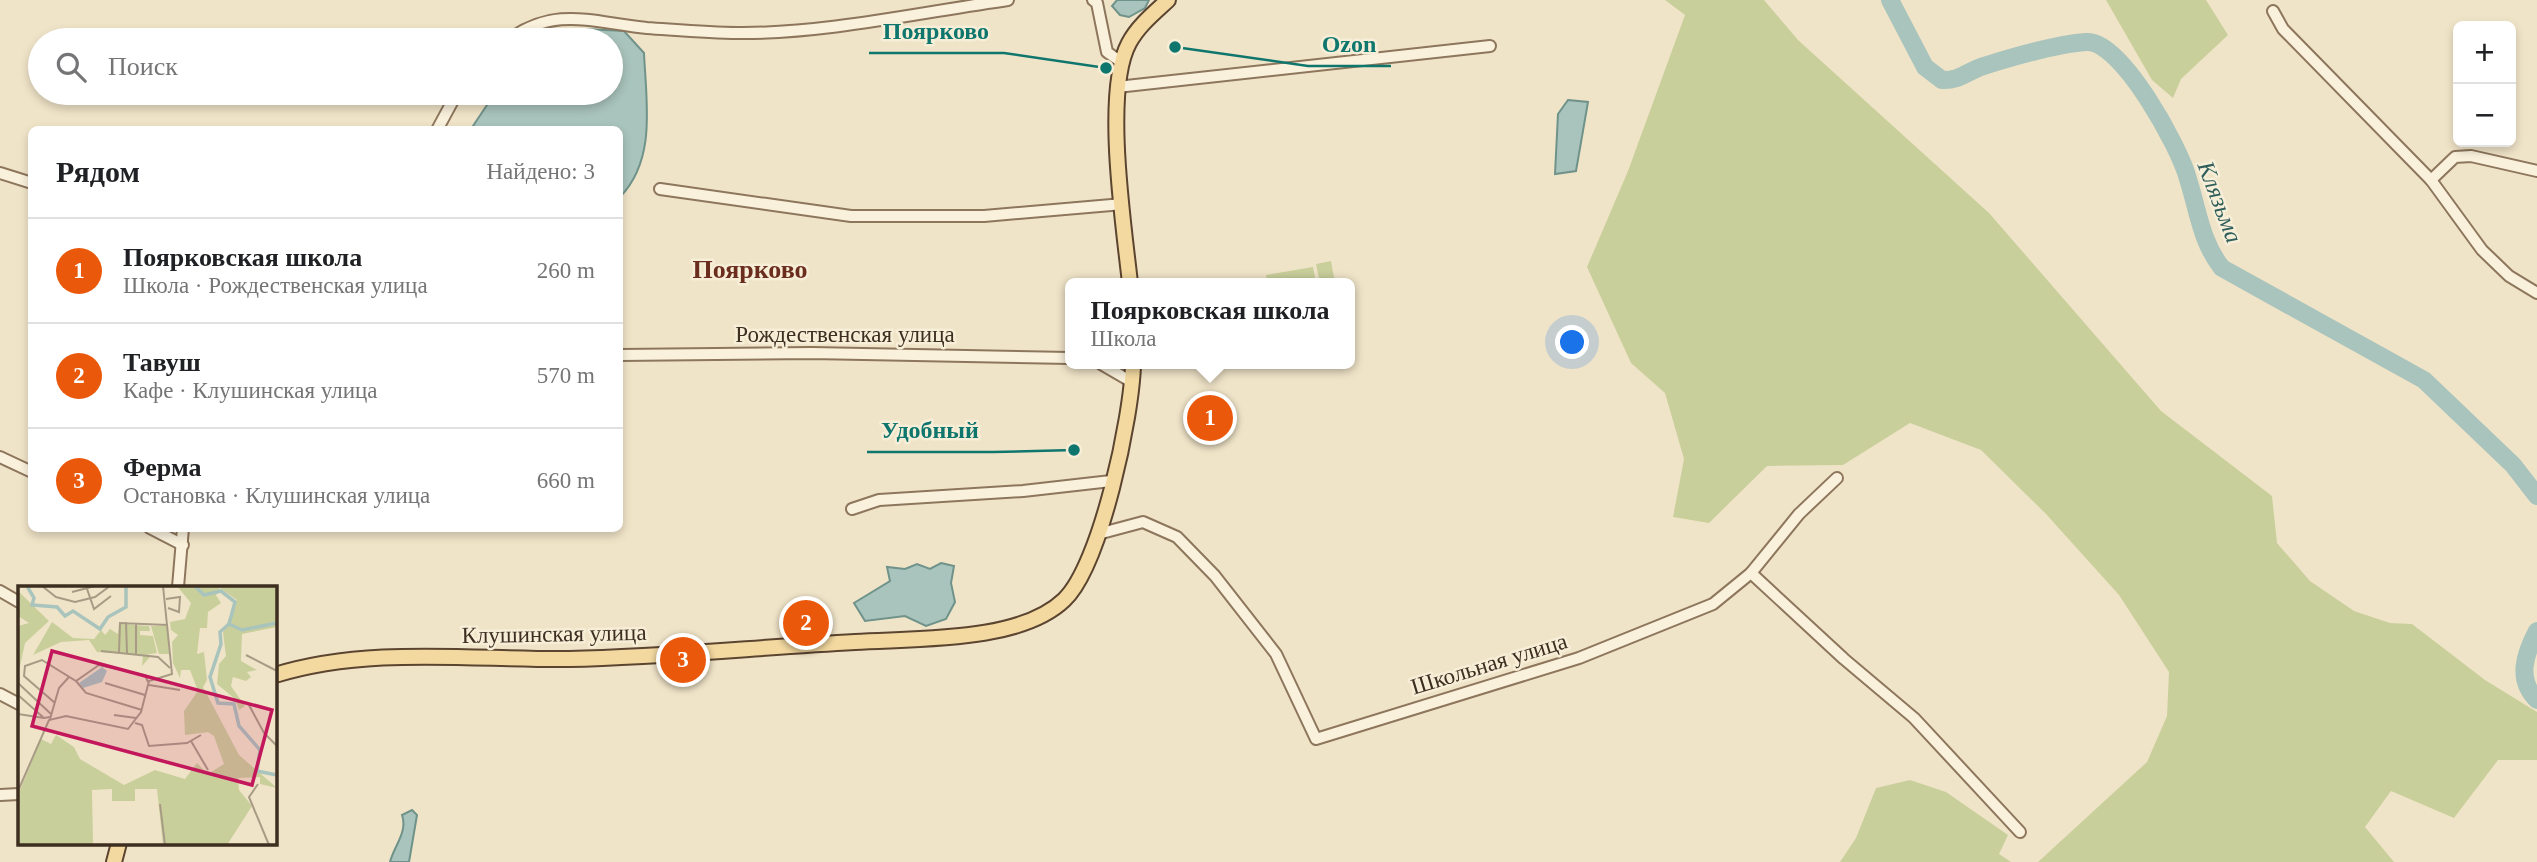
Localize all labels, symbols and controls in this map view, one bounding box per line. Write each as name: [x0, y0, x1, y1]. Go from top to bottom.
callout: Поярково: [869, 8, 1004, 53]
text: Поярково: [883, 18, 989, 44]
callout: Ozon: [1308, 21, 1391, 66]
map controls: [2453, 21, 2516, 147]
button: +: [2453, 21, 2516, 84]
search box: [28, 28, 623, 105]
text: Ozon: [1322, 31, 1376, 57]
icon: search: [52, 48, 90, 86]
text: Поиск: [108, 52, 178, 81]
button: −: [2453, 84, 2516, 147]
text: Рядом: [56, 155, 140, 188]
water label: Клязьма: [2192, 157, 2247, 246]
text: Найдено: 3: [487, 159, 595, 184]
text: Поярковская школа: [123, 243, 362, 272]
district label: Поярково: [692, 255, 808, 284]
text: 1: [73, 258, 85, 283]
text: 260 m: [537, 258, 595, 283]
text: Школа · Рождественская улица: [123, 273, 428, 298]
popup: [1065, 278, 1355, 369]
text: Поярковская школа: [1090, 296, 1330, 325]
street label: Рождественская улица: [735, 322, 955, 347]
your location: [1555, 325, 1589, 359]
text: Школа: [1090, 326, 1157, 351]
text: Тавуш: [123, 348, 201, 377]
text: 2: [73, 363, 85, 388]
text: 570 m: [537, 363, 595, 388]
text: Кафе · Клушинская улица: [123, 378, 378, 403]
pin: 1: [1187, 392, 1233, 444]
callout: Удобный: [867, 407, 993, 452]
text: Удобный: [881, 417, 979, 443]
text: Ферма: [123, 453, 201, 482]
text: 3: [73, 468, 85, 493]
text: 660 m: [537, 468, 595, 493]
text: Остановка · Клушинская улица: [123, 483, 430, 508]
inset map: [18, 586, 276, 844]
pin: 2: [783, 597, 829, 649]
street label: Клушинская улица: [461, 620, 647, 648]
street label: Школьная улица: [1408, 628, 1570, 700]
pin: 3: [660, 634, 706, 686]

